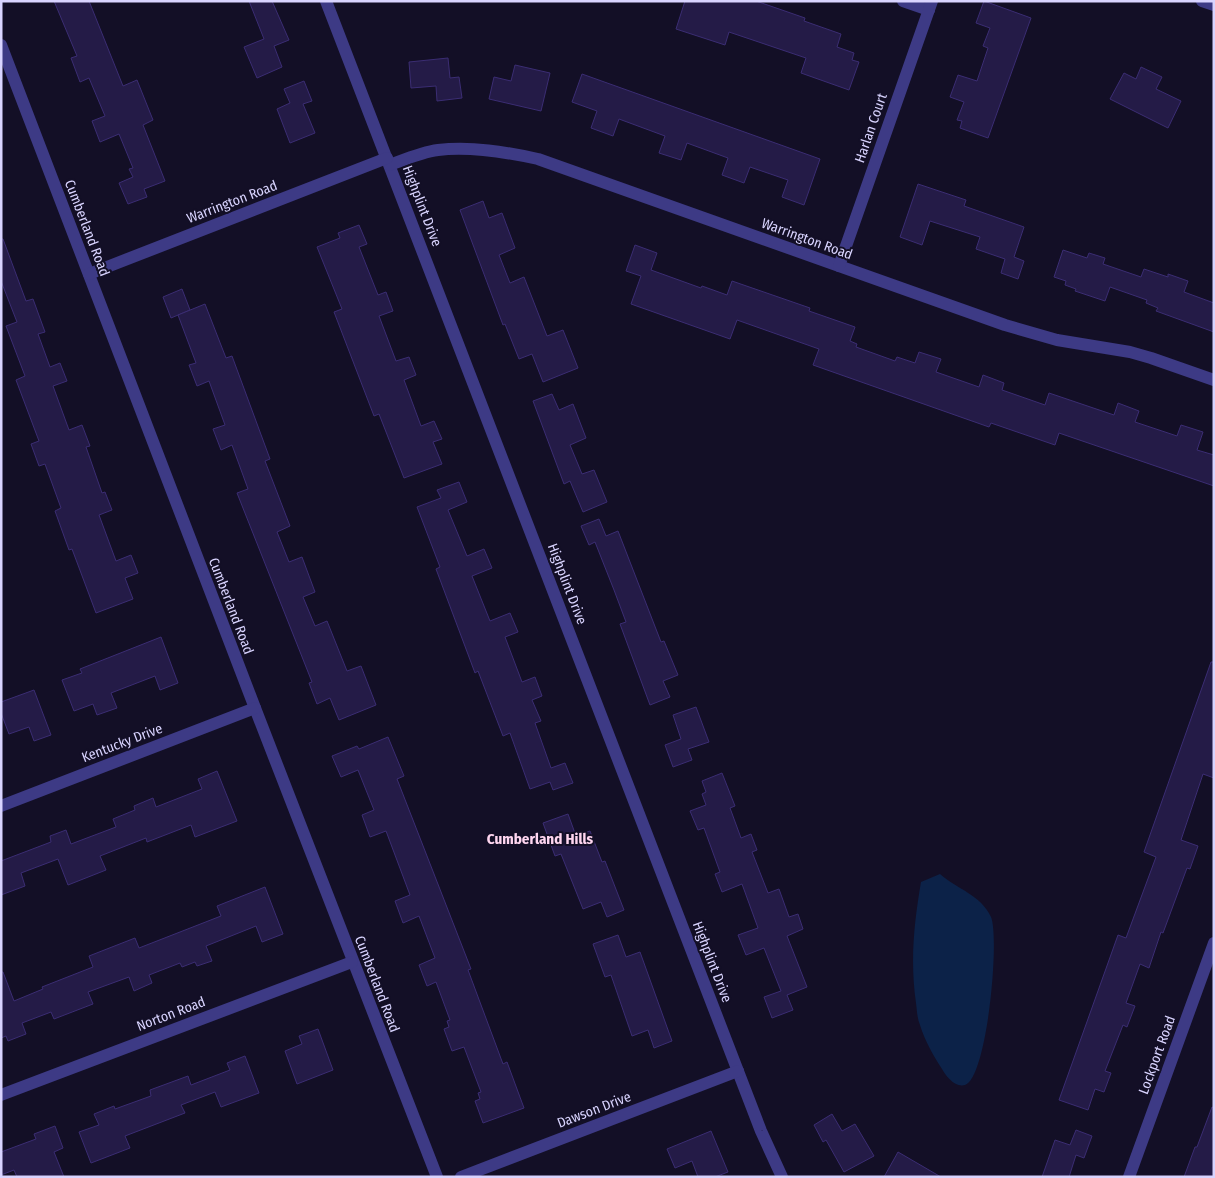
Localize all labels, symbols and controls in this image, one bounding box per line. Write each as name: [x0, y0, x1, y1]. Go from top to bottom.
street label: Harlan Court: [851, 91, 891, 165]
street label: Highplint Drive: [399, 163, 445, 249]
street label: Cumberland Road: [61, 177, 113, 279]
street label: Warrington Road: [184, 177, 280, 227]
street label: Warrington Road: [759, 215, 855, 263]
street label: Highplint Drive: [544, 541, 590, 627]
street label: Cumberland Road: [205, 555, 257, 657]
street label: Kentucky Drive: [79, 720, 165, 766]
district label: Cumberland Hills: [487, 830, 594, 848]
street label: Highplint Drive: [689, 919, 735, 1005]
street label: Cumberland Road: [351, 933, 403, 1035]
street label: Norton Road: [134, 993, 208, 1035]
street label: Lockport Road: [1135, 1013, 1179, 1097]
street label: Dawson Drive: [555, 1088, 633, 1132]

